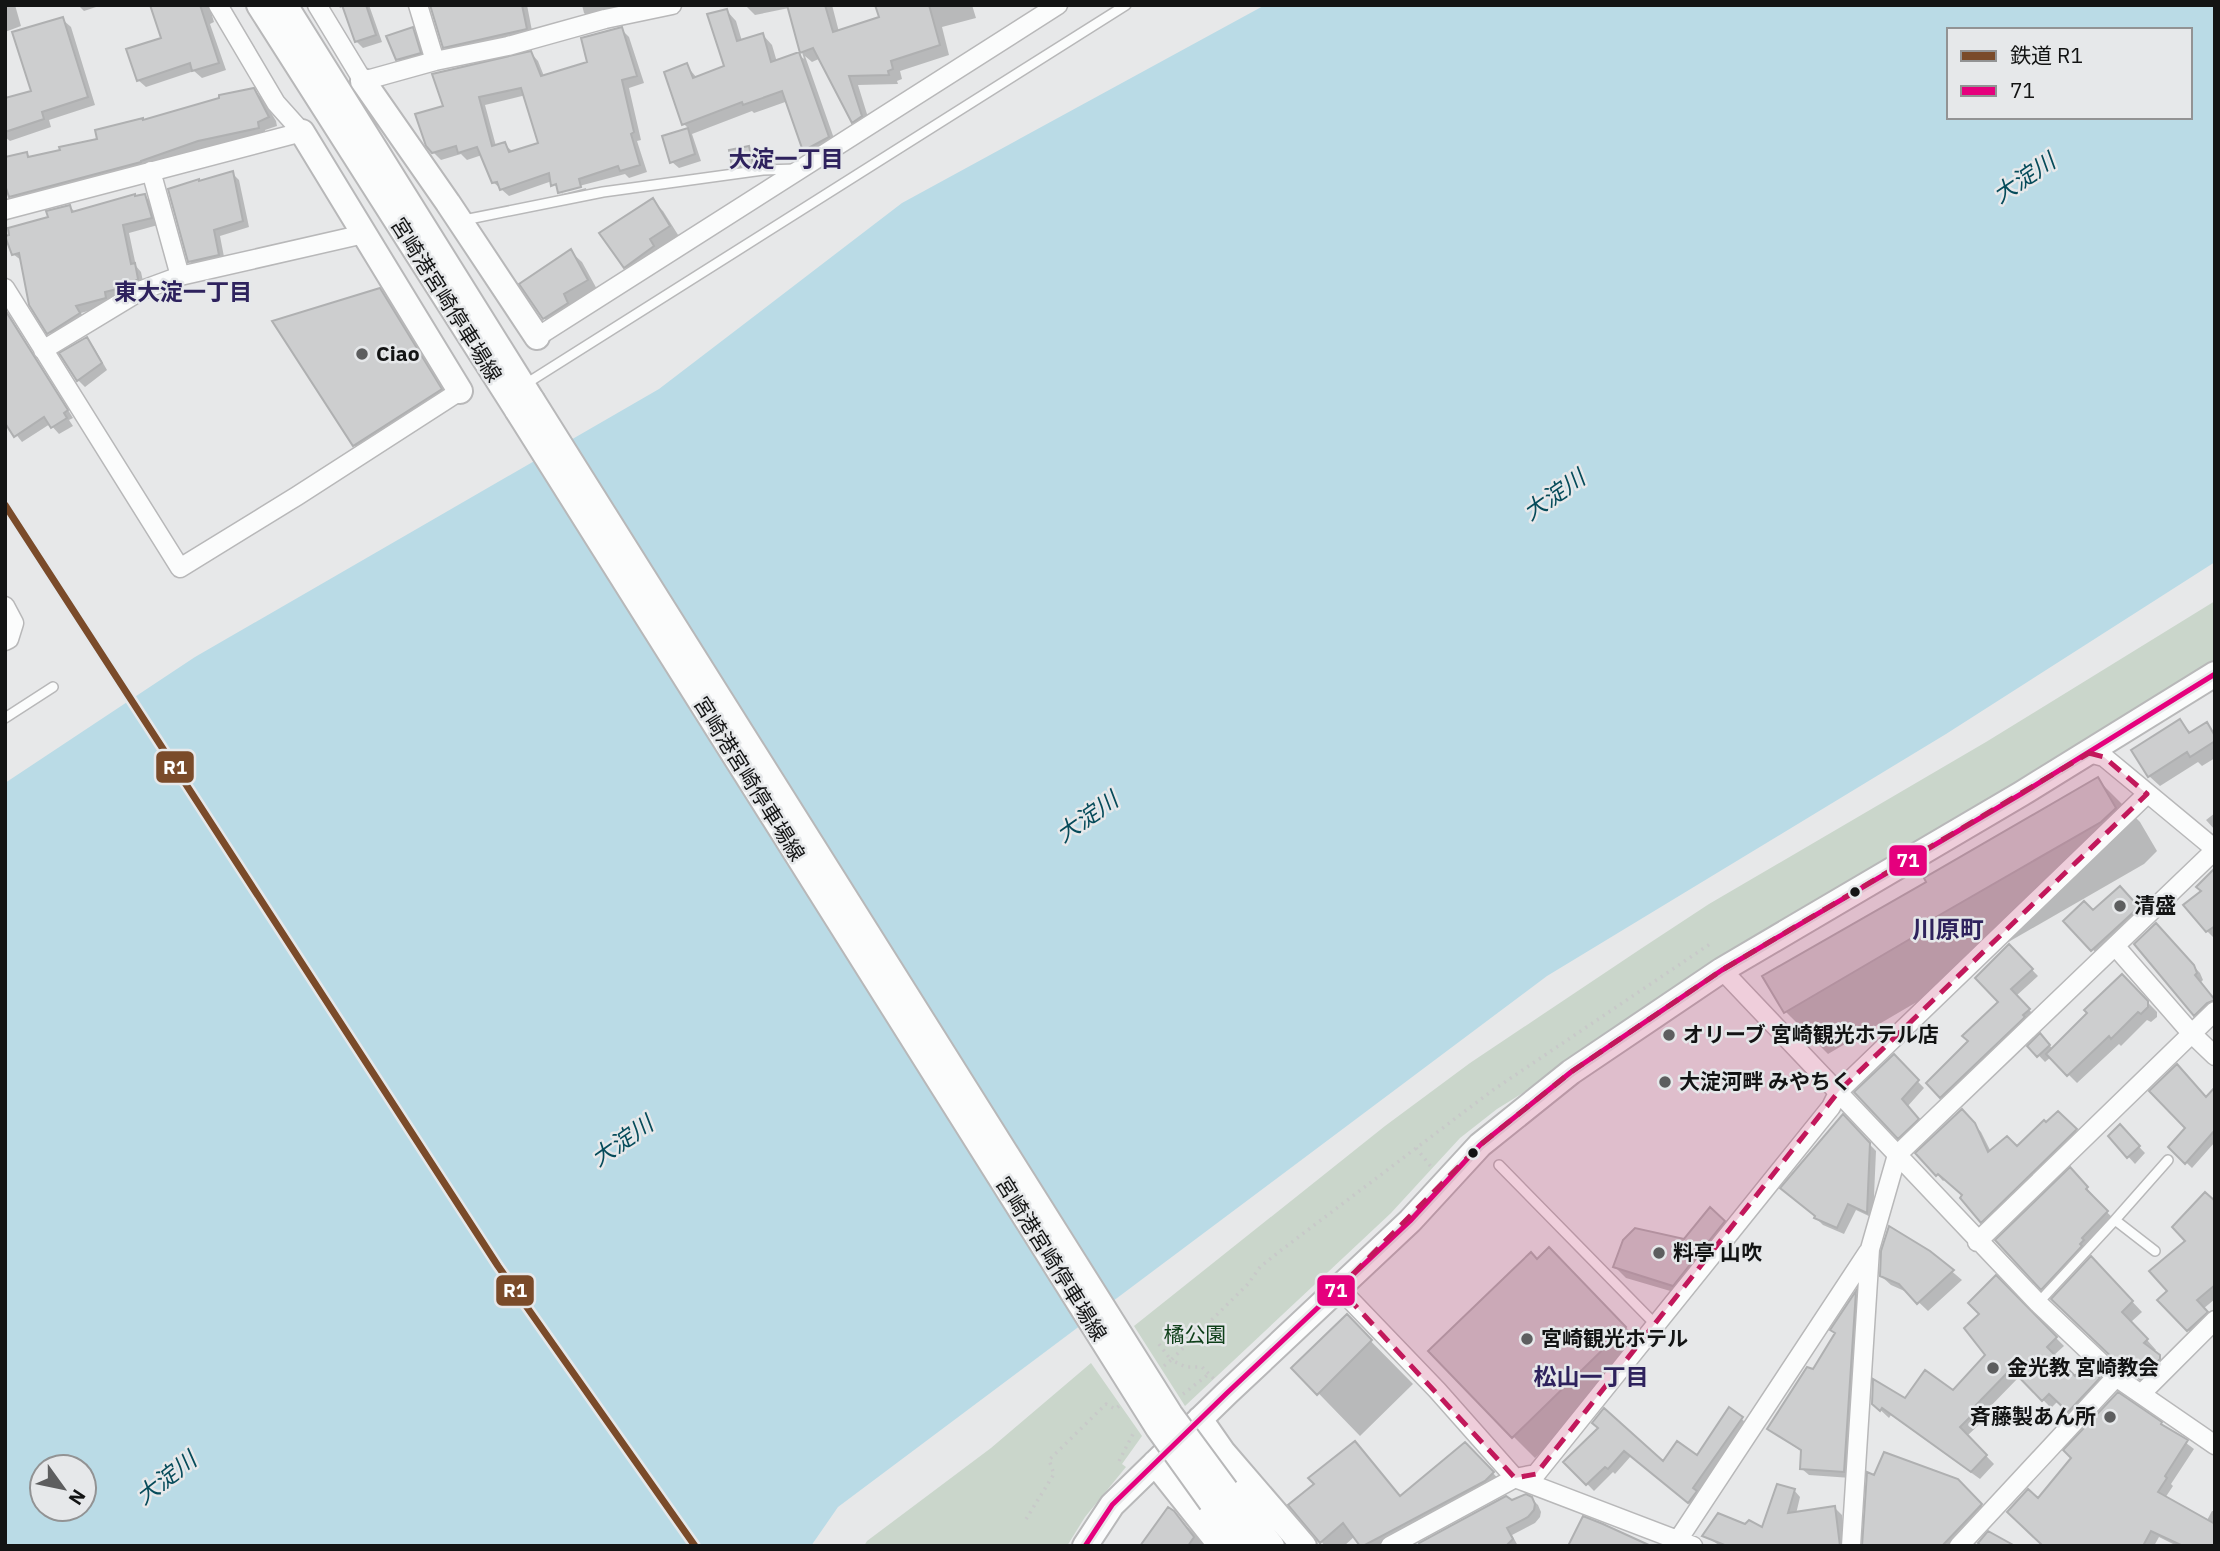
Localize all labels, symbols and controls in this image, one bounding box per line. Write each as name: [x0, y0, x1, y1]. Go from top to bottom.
legend: [1947, 28, 2192, 119]
text: 鉄道 R1: [2010, 41, 2083, 69]
text: 71: [2010, 76, 2035, 104]
district label: 大淀一丁目: [729, 143, 844, 173]
water label: 大淀川: [1986, 144, 2063, 209]
street label: 宮崎港宮崎停車場線: [385, 212, 509, 387]
district label: 東大淀一丁目: [114, 276, 252, 306]
place label: Ciao: [376, 339, 420, 367]
marker: Ciao: [354, 346, 370, 362]
water label: 大淀川: [1517, 460, 1593, 526]
street label: 宮崎港宮崎停車場線: [688, 691, 812, 866]
line badge: R1: [155, 750, 195, 784]
text: R1: [163, 755, 188, 779]
water label: 大淀川: [1050, 782, 1126, 848]
line badge: 71: [1888, 844, 1928, 877]
text: 71: [1897, 848, 1920, 872]
unlabelled marker: [1848, 885, 1862, 899]
place label: 清盛: [2134, 891, 2176, 919]
marker: 清盛: [2112, 898, 2128, 914]
district label: 川原町: [1912, 913, 1984, 945]
place label: オリーブ 宮崎観光ホテル店: [1683, 1020, 1939, 1048]
marker: オリーブ 宮崎観光ホテル店: [1661, 1027, 1677, 1043]
place label: 大淀河畔 みやちく: [1679, 1067, 1852, 1095]
marker: 大淀河畔 みやちく: [1657, 1074, 1673, 1090]
water label: 大淀川: [585, 1106, 661, 1172]
unlabelled marker: [1466, 1146, 1480, 1160]
street label: 宮崎港宮崎停車場線: [990, 1171, 1114, 1346]
place label: 料亭 山吹: [1673, 1238, 1762, 1266]
marker: 料亭 山吹: [1651, 1245, 1667, 1261]
line badge: R1: [495, 1274, 535, 1307]
line badge: 71: [1316, 1274, 1356, 1307]
text: R1: [503, 1278, 528, 1302]
text: 71: [1325, 1278, 1348, 1302]
park label: 橘公園: [1164, 1320, 1227, 1348]
place label: 宮崎観光ホテル: [1541, 1324, 1688, 1352]
marker: 宮崎観光ホテル: [1519, 1331, 1535, 1347]
place label: 金光教 宮崎教会: [2007, 1353, 2159, 1381]
marker: 金光教 宮崎教会: [1985, 1360, 2001, 1376]
district label: 松山一丁目: [1534, 1361, 1649, 1391]
place label: 斉藤製あん所: [1970, 1402, 2096, 1430]
marker: 斉藤製あん所: [2102, 1409, 2118, 1425]
water label: 大淀川: [129, 1442, 204, 1510]
north arrow: [28, 1453, 98, 1523]
text: N: [63, 1485, 91, 1510]

